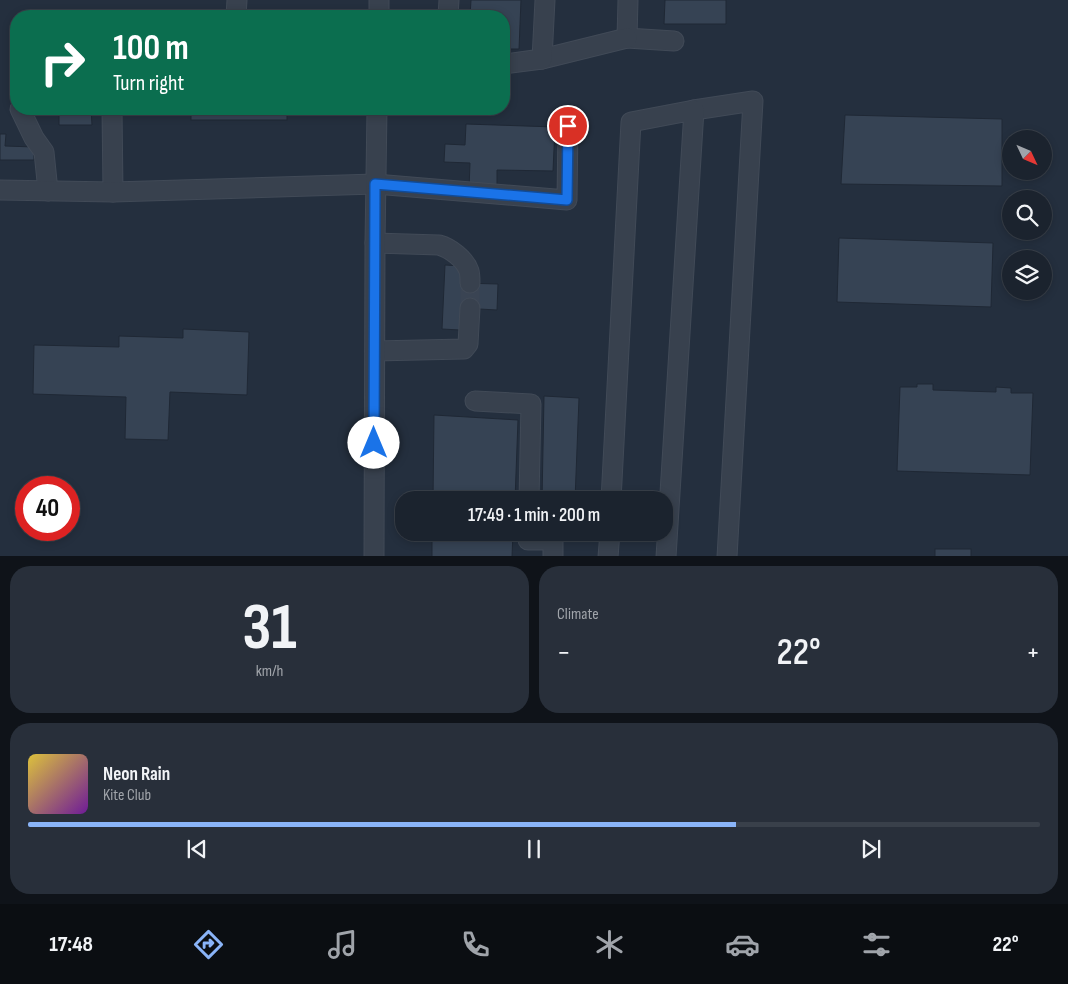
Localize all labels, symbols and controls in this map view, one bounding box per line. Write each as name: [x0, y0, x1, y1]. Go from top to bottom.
text: 100 m: [113, 27, 189, 70]
icon: right: [30, 30, 95, 95]
text: Turn right: [113, 70, 184, 97]
pin: [547, 105, 589, 147]
icon: arrive: [554, 112, 582, 140]
north arrow: [1002, 130, 1052, 180]
map controls: [1002, 130, 1052, 300]
button: search: [1002, 190, 1052, 240]
button: layers: [1002, 250, 1052, 300]
position arrow: [347, 416, 399, 468]
speed limit sign: 40: [15, 476, 80, 541]
text: 17:49 · 1 min · 200 m: [468, 504, 600, 527]
text: 31: [242, 590, 297, 668]
text: Climate: [557, 605, 599, 624]
text: 22°: [776, 630, 821, 675]
text: −: [557, 636, 571, 669]
text: +: [1026, 636, 1040, 669]
text: km/h: [256, 662, 283, 681]
text: Neon Rain: [103, 763, 170, 786]
text: Kite Club: [103, 786, 151, 805]
icon: previous: [183, 835, 211, 863]
icon: pause: [520, 835, 548, 863]
icon: next: [857, 835, 885, 863]
icon: directions: [191, 927, 226, 962]
icon: music: [325, 927, 360, 962]
icon: phone: [458, 927, 493, 962]
icon: climate: [592, 927, 627, 962]
icon: car: [725, 927, 760, 962]
icon: filters: [859, 927, 894, 962]
text: 17:48: [49, 931, 93, 958]
text: 22°: [992, 931, 1019, 958]

